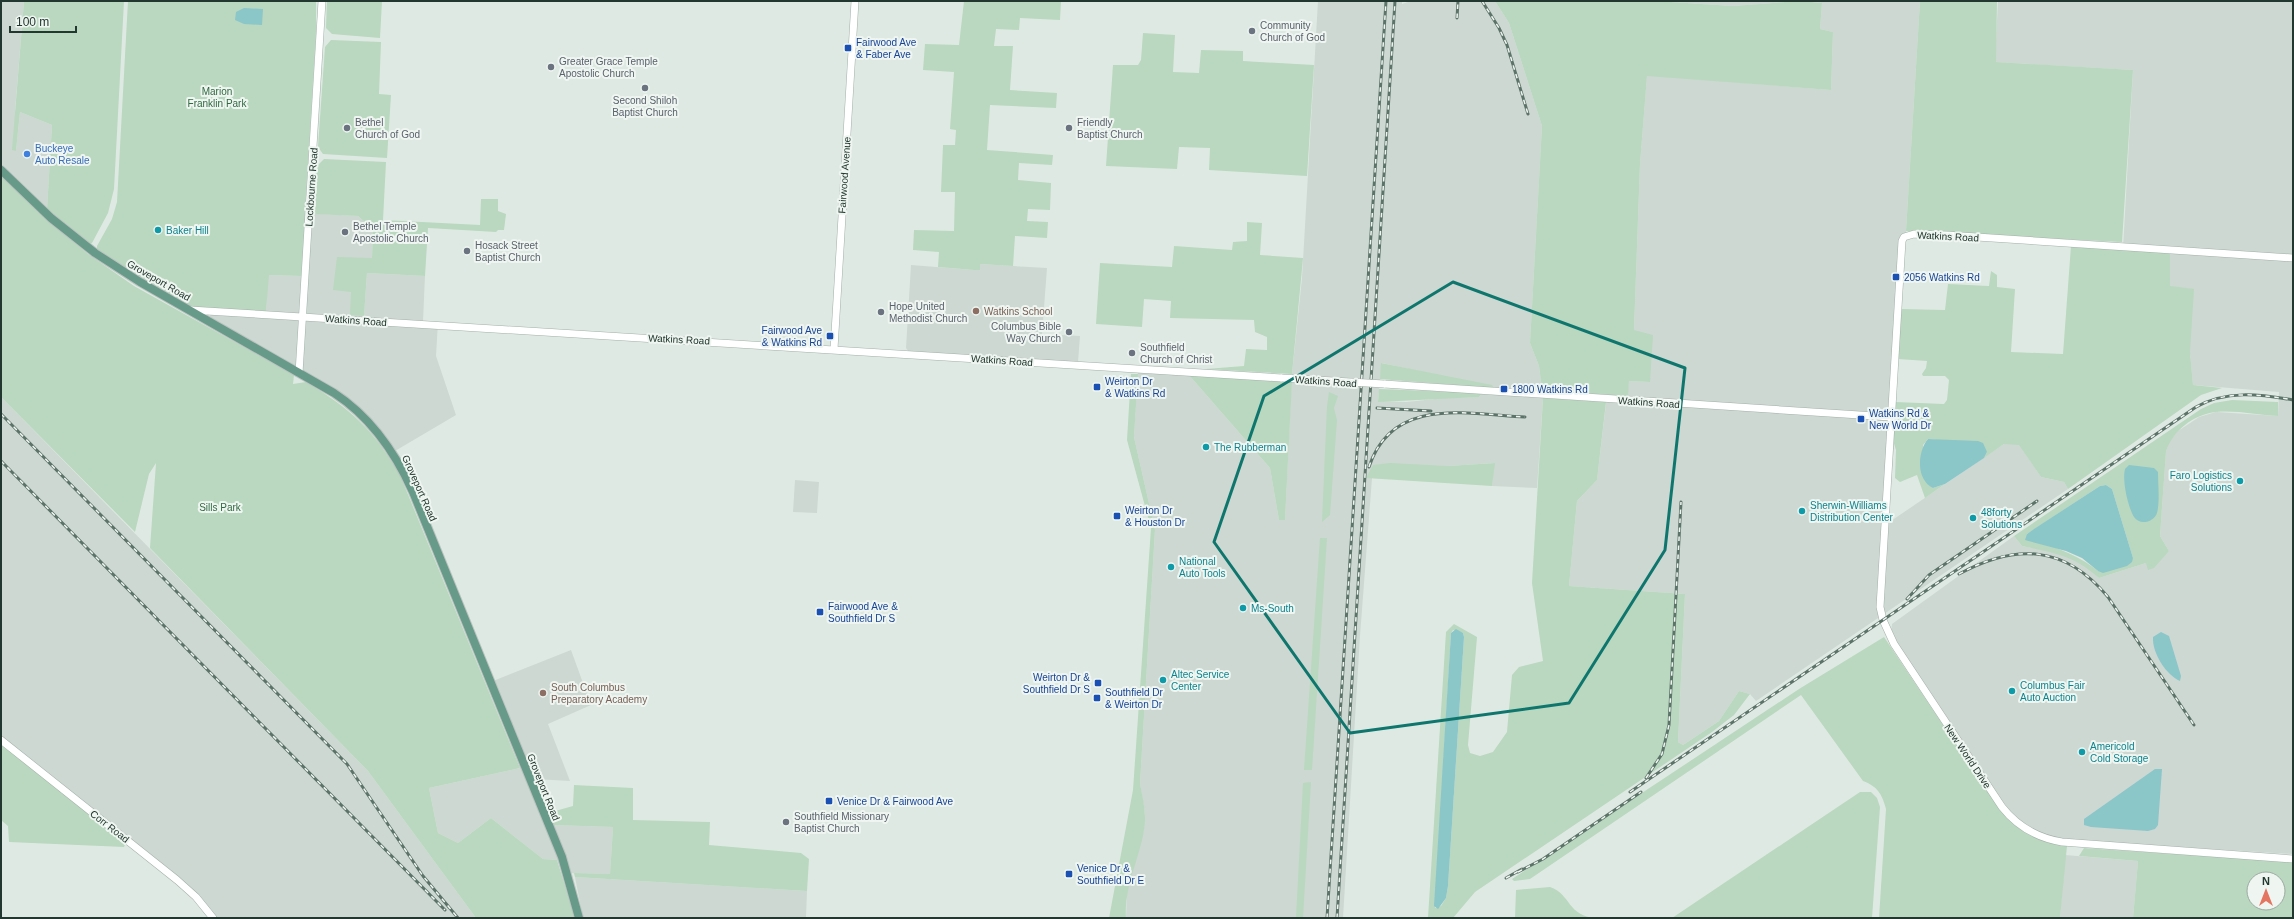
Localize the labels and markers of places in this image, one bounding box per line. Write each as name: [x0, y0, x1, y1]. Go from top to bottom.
place label: Community Church of God: [1260, 20, 1325, 43]
marker: Community Church of God: [1247, 26, 1257, 36]
place label: Fairwood Ave & Faber Ave: [856, 37, 917, 60]
marker: Fairwood Ave & Faber Ave: [843, 43, 853, 53]
place label: Greater Grace Temple Apostolic Church: [559, 56, 658, 79]
marker: Greater Grace Temple Apostolic Church: [546, 62, 556, 72]
marker: Second Shiloh Baptist Church: [640, 83, 650, 93]
place label: Second Shiloh Baptist Church: [612, 95, 678, 118]
place label: Bethel Church of God: [355, 117, 420, 140]
place label: Friendly Baptist Church: [1077, 117, 1143, 140]
marker: Bethel Church of God: [342, 123, 352, 133]
marker: Friendly Baptist Church: [1064, 123, 1074, 133]
place label: Buckeye Auto Resale: [35, 143, 90, 166]
marker: Buckeye Auto Resale: [22, 149, 32, 159]
place label: Bethel Temple Apostolic Church: [353, 221, 429, 244]
marker: Baker Hill: [153, 225, 163, 235]
place label: Baker Hill: [166, 225, 209, 236]
marker: Bethel Temple Apostolic Church: [340, 227, 350, 237]
place label: Hosack Street Baptist Church: [475, 240, 541, 263]
marker: Hosack Street Baptist Church: [462, 246, 472, 256]
marker: 2056 Watkins Rd: [1891, 272, 1901, 282]
place label: 2056 Watkins Rd: [1904, 272, 1980, 283]
place label: Hope United Methodist Church: [889, 301, 967, 324]
marker: Watkins School: [971, 306, 981, 316]
place label: Watkins School: [984, 306, 1053, 317]
marker: Hope United Methodist Church: [876, 307, 886, 317]
place label: Columbus Bible Way Church: [991, 321, 1061, 344]
place label: Fairwood Ave & Watkins Rd: [762, 325, 822, 348]
marker: Columbus Bible Way Church: [1064, 327, 1074, 337]
marker: Fairwood Ave & Watkins Rd: [825, 331, 835, 341]
place label: Southfield Church of Christ: [1140, 342, 1212, 365]
marker: Southfield Church of Christ: [1127, 348, 1137, 358]
place label: Weirton Dr & Watkins Rd: [1105, 376, 1165, 399]
marker: Weirton Dr & Watkins Rd: [1092, 382, 1102, 392]
marker: 1800 Watkins Rd: [1499, 384, 1509, 394]
place label: 1800 Watkins Rd: [1512, 384, 1588, 395]
place label: Watkins Rd & New World Dr: [1869, 408, 1932, 431]
marker: Watkins Rd & New World Dr: [1856, 414, 1866, 424]
marker: The Rubberman: [1201, 442, 1211, 452]
place label: The Rubberman: [1214, 442, 1286, 453]
place label: Faro Logistics Solutions: [2170, 470, 2232, 493]
marker: Faro Logistics Solutions: [2235, 476, 2245, 486]
place label: Sherwin-Williams Distribution Center: [1810, 500, 1893, 523]
place label: Weirton Dr & Houston Dr: [1125, 505, 1186, 528]
marker: Sherwin-Williams Distribution Center: [1797, 506, 1807, 516]
place label: 48forty Solutions: [1981, 507, 2022, 530]
marker: Weirton Dr & Houston Dr: [1112, 511, 1122, 521]
marker: 48forty Solutions: [1968, 513, 1978, 523]
place label: National Auto Tools: [1179, 556, 1226, 579]
marker: National Auto Tools: [1166, 562, 1176, 572]
place label: Fairwood Ave & Southfield Dr S: [828, 601, 898, 624]
marker: Ms-South: [1238, 603, 1248, 613]
place label: Ms-South: [1251, 603, 1294, 614]
marker: Fairwood Ave & Southfield Dr S: [815, 607, 825, 617]
place label: Altec Service Center: [1171, 669, 1230, 692]
place label: Weirton Dr & Southfield Dr S: [1023, 672, 1090, 695]
marker: Altec Service Center: [1158, 675, 1168, 685]
marker: Weirton Dr & Southfield Dr S: [1093, 678, 1103, 688]
place label: Columbus Fair Auto Auction: [2020, 680, 2086, 703]
place label: South Columbus Preparatory Academy: [551, 682, 647, 705]
marker: Columbus Fair Auto Auction: [2007, 686, 2017, 696]
place label: Southfield Dr & Weirton Dr: [1105, 687, 1163, 710]
marker: South Columbus Preparatory Academy: [538, 688, 548, 698]
marker: Southfield Dr & Weirton Dr: [1092, 693, 1102, 703]
place label: Americold Cold Storage: [2090, 741, 2149, 764]
marker: Americold Cold Storage: [2077, 747, 2087, 757]
marker: Venice Dr & Fairwood Ave: [824, 796, 834, 806]
place label: Venice Dr & Fairwood Ave: [837, 796, 953, 807]
place label: Southfield Missionary Baptist Church: [794, 811, 889, 834]
marker: Southfield Missionary Baptist Church: [781, 817, 791, 827]
place label: Venice Dr & Southfield Dr E: [1077, 863, 1145, 886]
marker: Venice Dr & Southfield Dr E: [1064, 869, 1074, 879]

